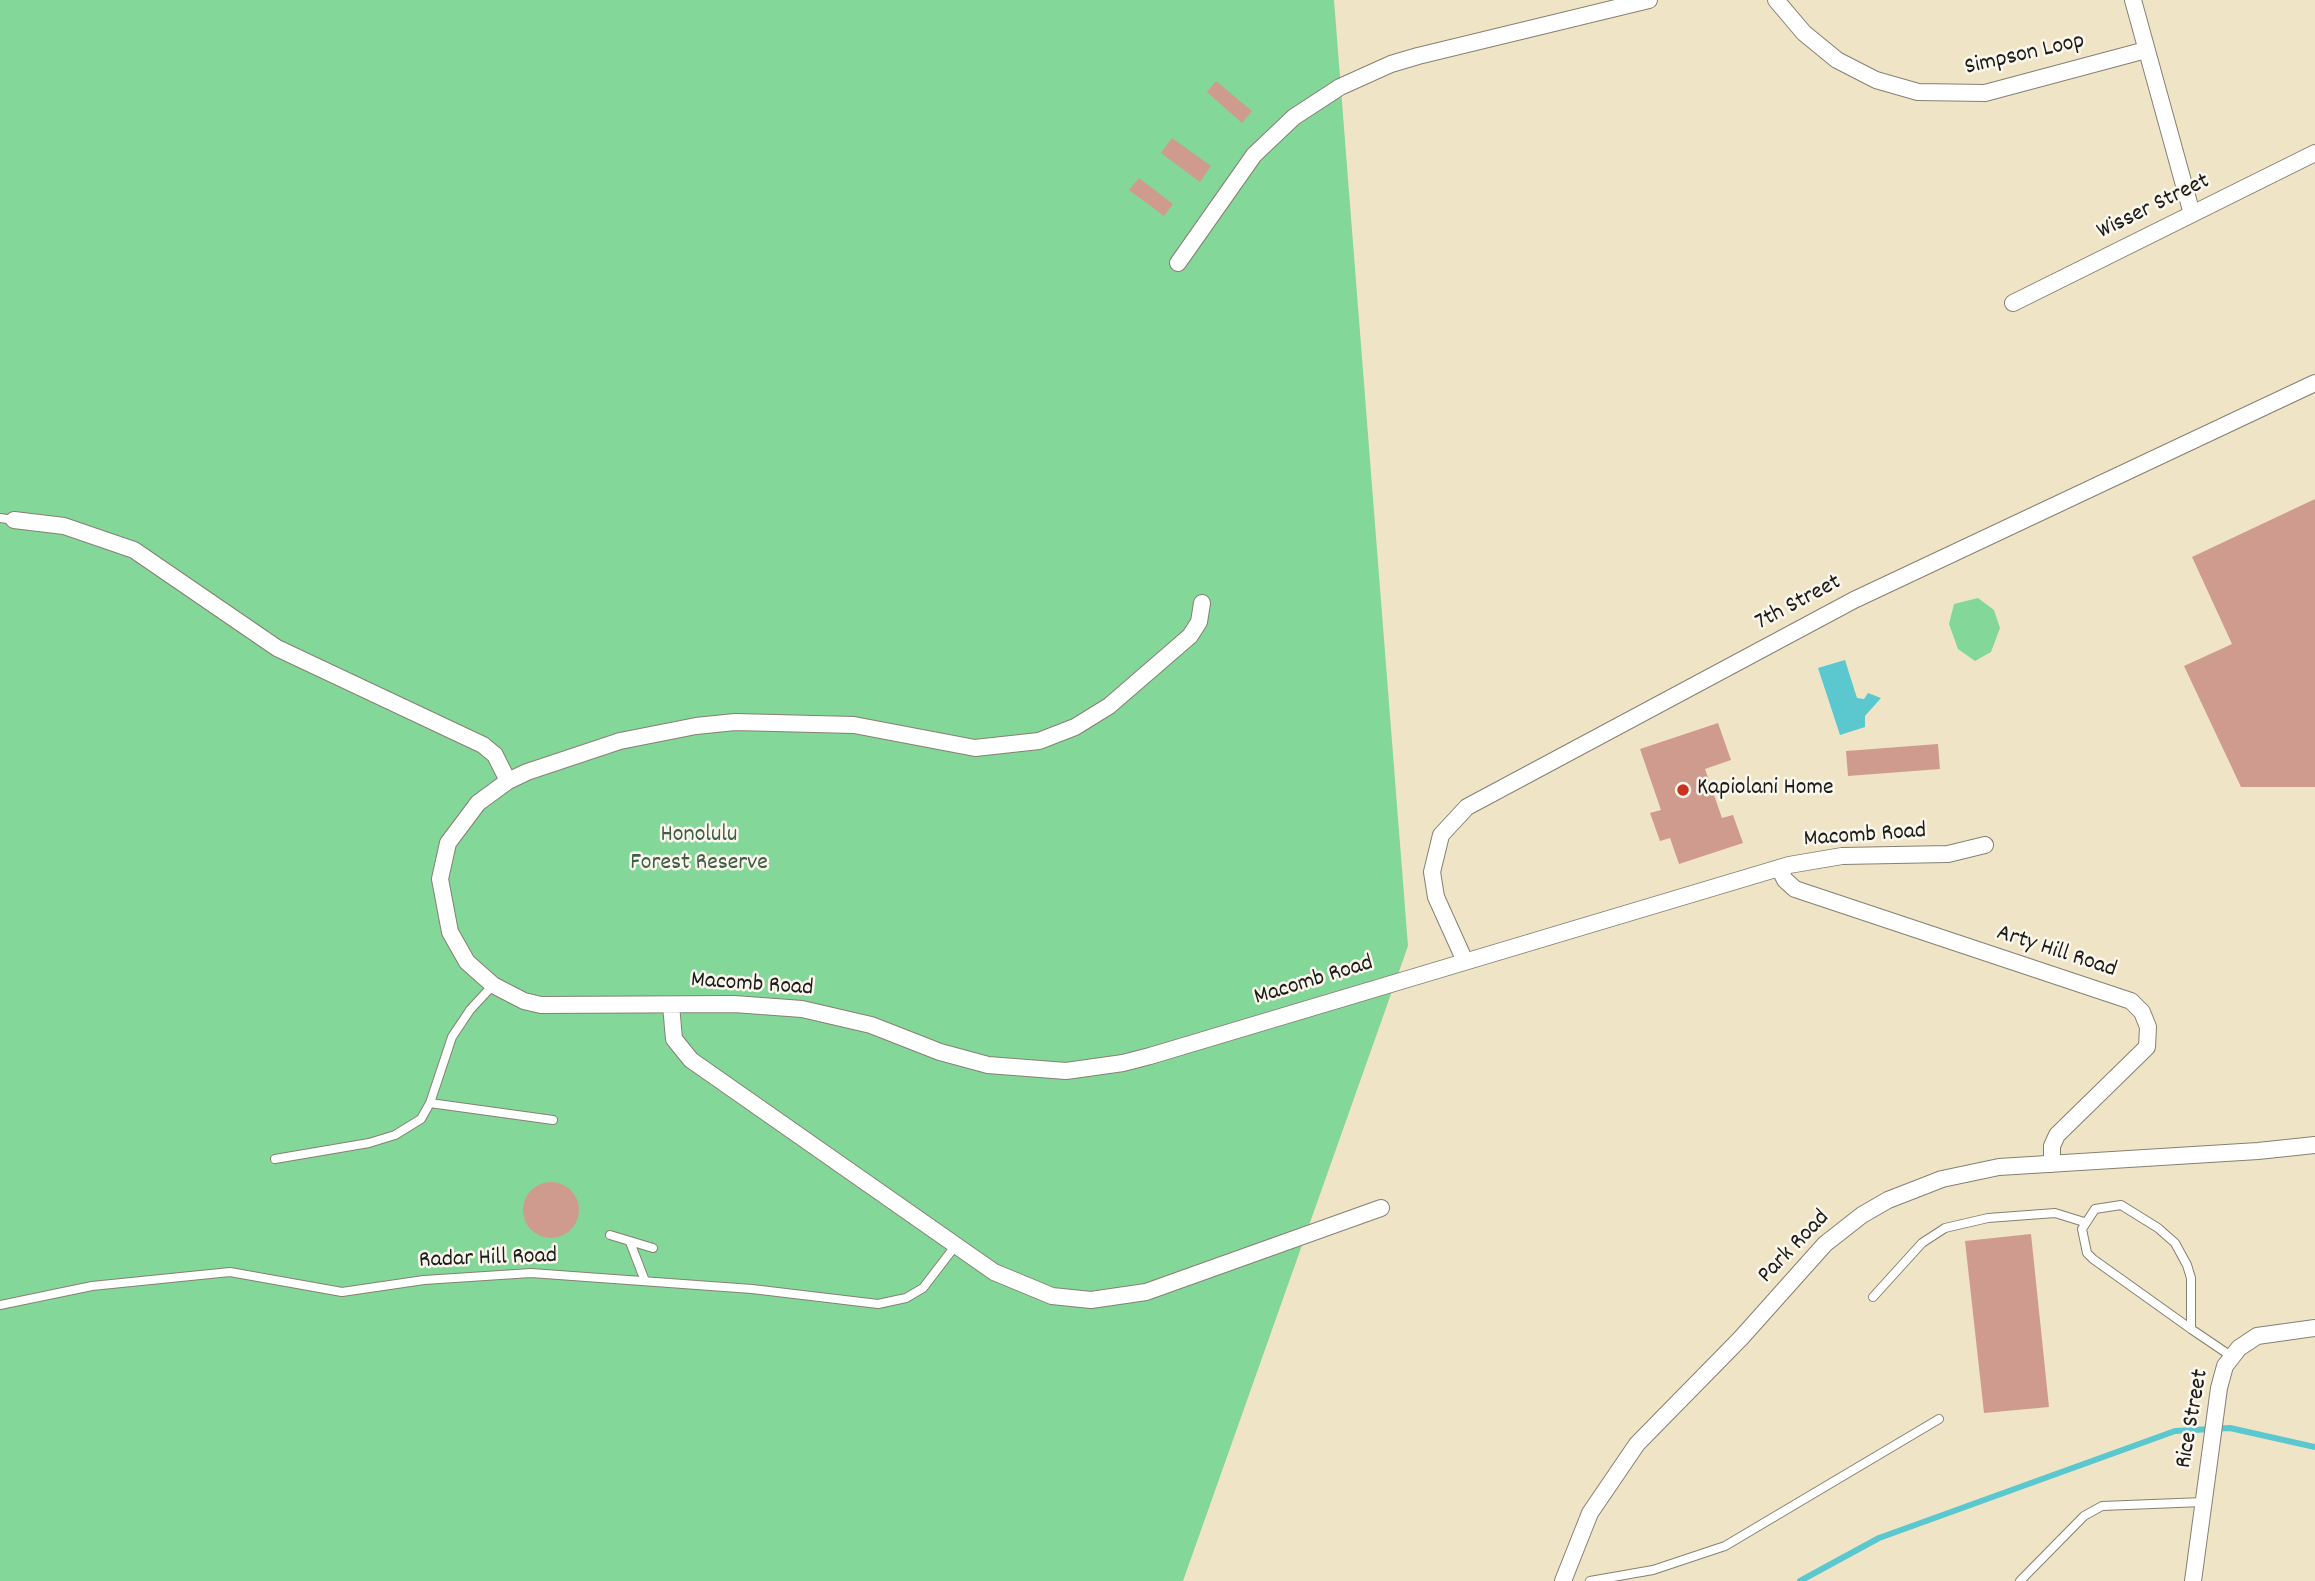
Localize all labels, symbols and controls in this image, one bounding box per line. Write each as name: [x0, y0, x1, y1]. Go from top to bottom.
street label: Simpson Loop: [1962, 28, 2088, 84]
street label: Wisser Street: [2093, 168, 2215, 248]
street label: 7th Street: [1751, 569, 1847, 639]
place label: Kapiolani Home: [1697, 776, 1833, 804]
marker: Kapiolani Home: [1675, 782, 1691, 798]
street label: Macomb Road: [1803, 818, 1927, 856]
park label: Honolulu Forest Reserve: [630, 823, 768, 879]
street label: Arty Hill Road: [1992, 920, 2120, 986]
street label: Macomb Road: [1251, 950, 1377, 1014]
street label: Macomb Road: [690, 967, 814, 1005]
street label: Park Road: [1753, 1205, 1837, 1291]
street label: Radar Hill Road: [418, 1243, 558, 1277]
street label: Rice Street: [2171, 1367, 2217, 1471]

